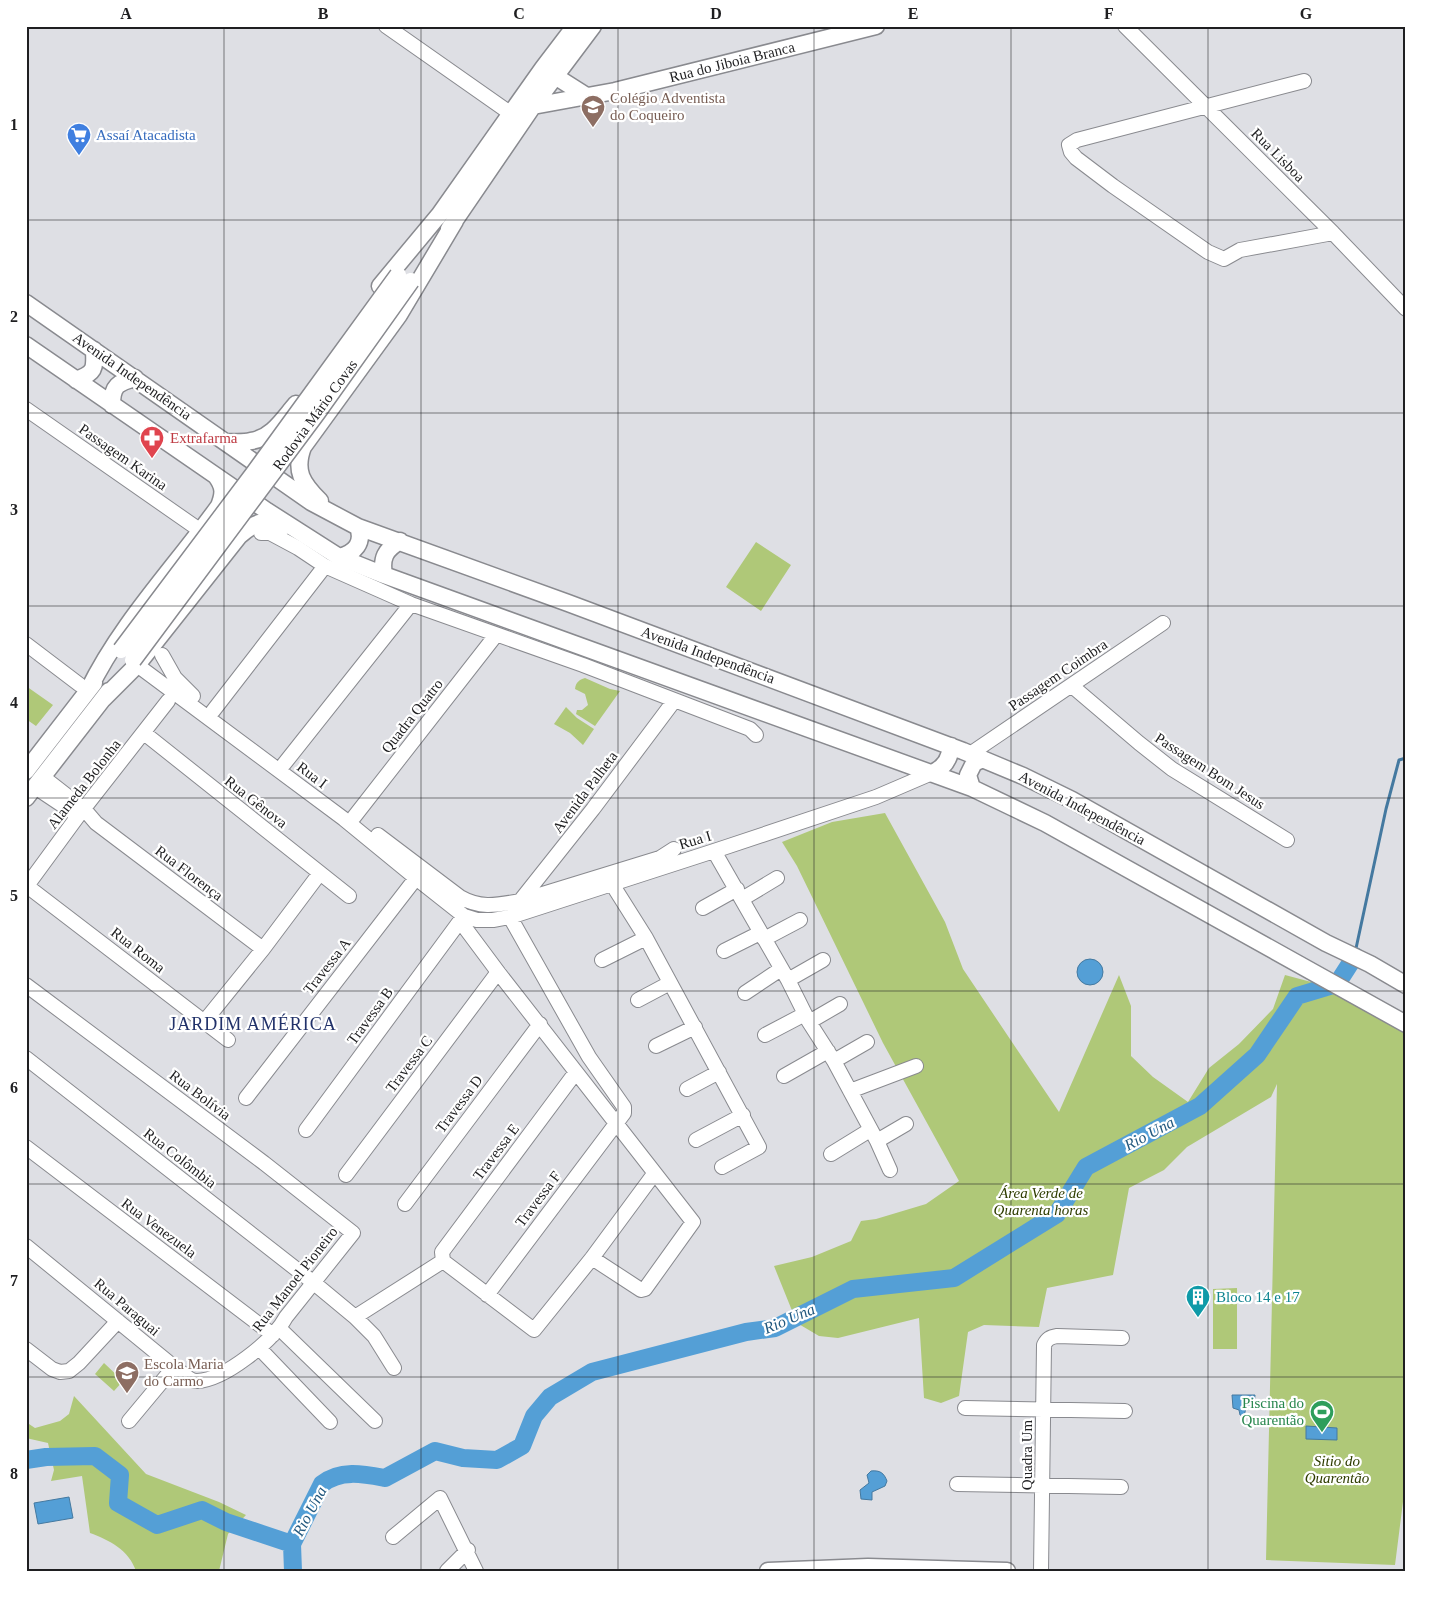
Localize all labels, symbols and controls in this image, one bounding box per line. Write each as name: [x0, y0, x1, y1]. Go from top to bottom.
text: A: [120, 5, 132, 22]
text: B: [318, 5, 329, 22]
text: C: [513, 5, 525, 22]
text: D: [710, 5, 722, 22]
text: E: [908, 5, 918, 22]
text: F: [1104, 5, 1114, 22]
text: G: [1300, 5, 1313, 22]
street label: Rua do Jiboia Branca: [668, 39, 797, 85]
place label: Colégio Adventista do Coqueiro: [610, 90, 726, 123]
school or university icon: Colégio Adventista do Coqueiro: [580, 94, 606, 128]
text: 1: [10, 116, 18, 133]
supermarket icon: Assaí Atacadista: [66, 122, 92, 156]
street label: Rua Lisboa: [1248, 125, 1308, 185]
place label: Assaí Atacadista: [96, 127, 196, 143]
text: 2: [10, 308, 18, 325]
street label: Avenida Independência: [70, 329, 195, 423]
street label: Rodovia Mário Covas: [270, 357, 361, 473]
street label: Passagem Karina: [76, 421, 170, 493]
pharmacy icon: Extrafarma: [139, 425, 165, 459]
place label: Extrafarma: [170, 430, 238, 446]
text: 3: [10, 501, 18, 518]
street label: Avenida Independência: [639, 623, 777, 687]
street label: Passagem Coimbra: [1006, 636, 1111, 714]
street label: Quadra Quatro: [378, 676, 446, 756]
text: 4: [10, 694, 18, 711]
street label: Passagem Bom Jesus: [1152, 730, 1268, 813]
street label: Alameda Bolonha: [44, 736, 124, 832]
street label: Avenida Palheta: [549, 748, 621, 836]
street label: Rua I: [294, 759, 330, 791]
street label: Avenida Independência: [1016, 768, 1148, 848]
street label: Rua Gênova: [222, 773, 291, 831]
street label: Rua I: [677, 828, 713, 852]
street label: Rua Florença: [152, 842, 226, 904]
text: 5: [10, 887, 18, 904]
street label: Rua Roma: [108, 924, 168, 976]
street label: Travessa A: [300, 935, 354, 997]
street label: Travessa B: [344, 984, 396, 1048]
district label: JARDIM AMÉRICA: [169, 1013, 337, 1034]
street label: Travessa C: [383, 1033, 435, 1095]
street label: Rua Bolívia: [166, 1067, 234, 1123]
street label: Travessa D: [432, 1072, 486, 1136]
text: 6: [10, 1079, 18, 1096]
water label: Rio Una: [1121, 1113, 1177, 1154]
street label: Travessa E: [470, 1121, 522, 1183]
street label: Rua Colômbia: [141, 1125, 220, 1191]
street label: Travessa F: [512, 1168, 564, 1230]
park label: Área Verde de Quarenta horas: [994, 1185, 1089, 1218]
street label: Rua Venezuela: [119, 1195, 200, 1261]
street label: Rua Manoel Pioneiro: [249, 1224, 341, 1334]
text: 7: [10, 1272, 18, 1289]
street label: Rua Paraguai: [91, 1275, 163, 1339]
building icon: Bloco 14 e 17: [1185, 1284, 1211, 1318]
place label: Bloco 14 e 17: [1216, 1289, 1300, 1305]
water label: Rio Una: [760, 1300, 817, 1337]
place label: Escola Maria do Carmo: [144, 1356, 224, 1389]
school or university icon: Escola Maria do Carmo: [114, 1360, 140, 1394]
place label: Piscina do Quarentão: [1242, 1395, 1304, 1428]
sports icon: Piscina do Quarentão: [1309, 1399, 1335, 1433]
street label: Quadra Um: [1019, 1419, 1035, 1490]
park label: Sitio do Quarentão: [1305, 1453, 1370, 1486]
text: 8: [10, 1465, 18, 1482]
water label: Rio Una: [289, 1484, 330, 1540]

